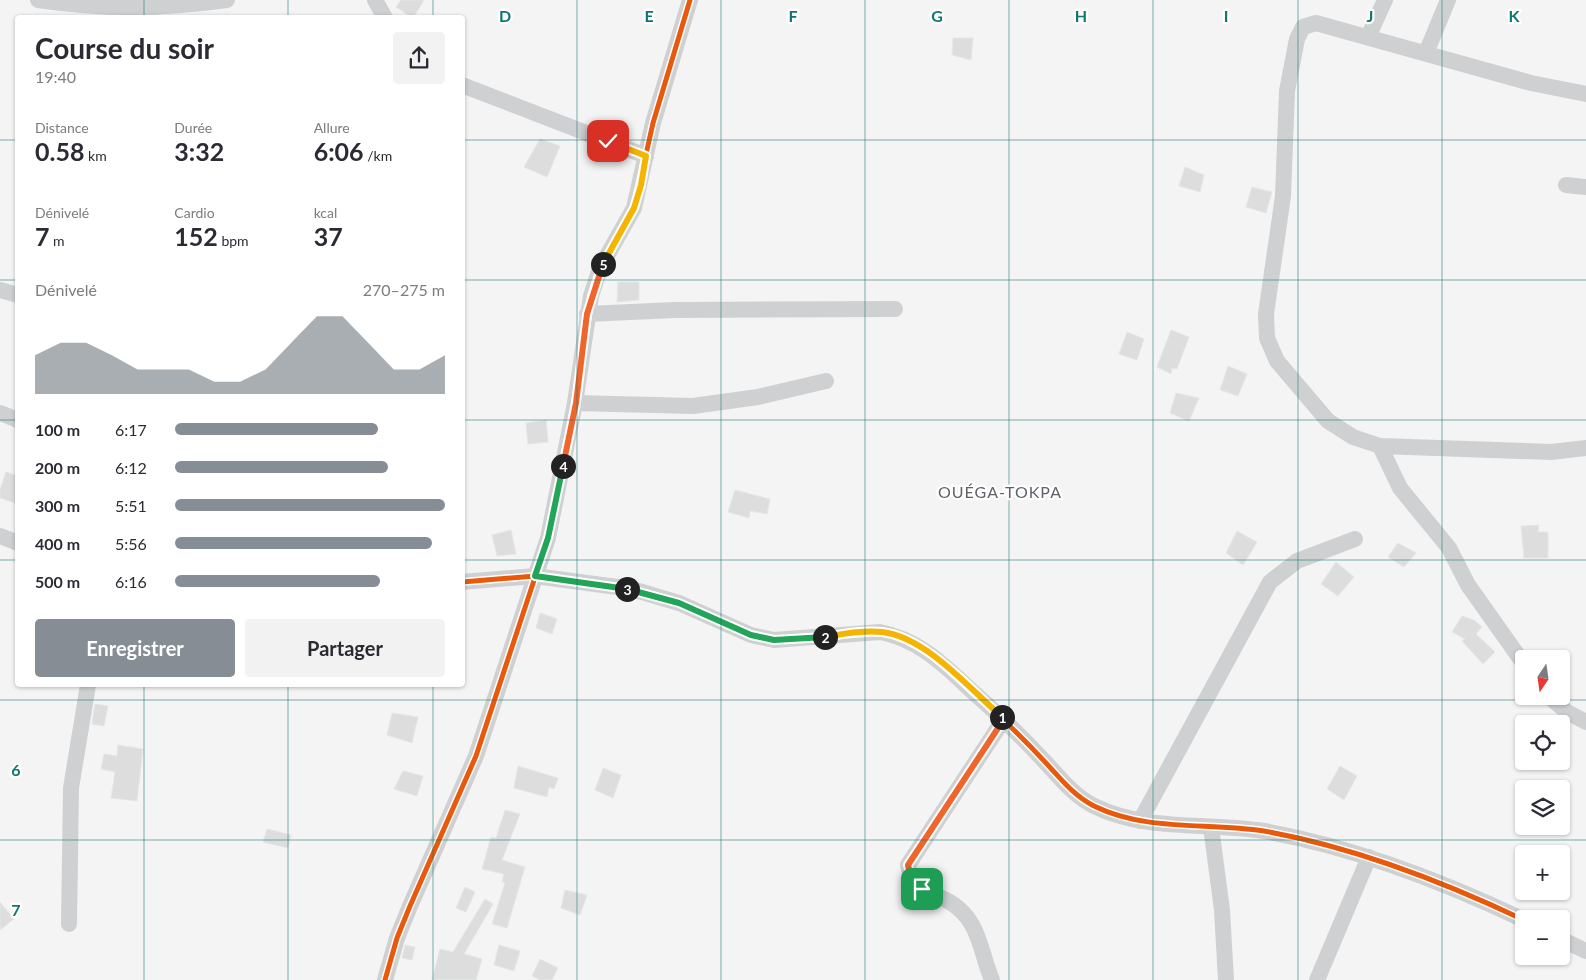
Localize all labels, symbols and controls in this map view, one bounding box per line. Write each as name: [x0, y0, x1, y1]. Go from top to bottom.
text: D: [499, 6, 511, 25]
text: E: [644, 6, 654, 25]
text: F: [788, 6, 798, 25]
text: G: [931, 6, 943, 25]
text: H: [1075, 6, 1087, 25]
text: I: [1224, 6, 1228, 25]
text: J: [1367, 6, 1373, 25]
text: K: [1509, 6, 1521, 25]
text: Course du soir: [35, 31, 214, 65]
button: share: [393, 32, 445, 84]
text: 19:40: [35, 67, 76, 86]
text: Distance: [35, 119, 89, 136]
text: Durée: [174, 119, 212, 136]
text: Allure: [314, 119, 350, 136]
pin: [587, 120, 629, 162]
icon: check: [594, 127, 622, 155]
text: 0.58: [35, 136, 84, 166]
text: 3:32: [174, 136, 224, 166]
text: 6:06: [314, 136, 364, 166]
text: km: [84, 147, 107, 164]
text: /km: [364, 147, 392, 164]
text: Dénivelé: [35, 204, 89, 221]
text: Cardio: [174, 204, 215, 221]
text: kcal: [314, 204, 337, 221]
text: 7: [35, 221, 50, 251]
text: 152: [174, 221, 218, 251]
text: 37: [314, 221, 343, 251]
text: m: [50, 232, 65, 249]
text: bpm: [218, 232, 249, 249]
pin: 5: [590, 252, 616, 276]
text: 5: [599, 256, 608, 273]
text: Dénivelé: [35, 280, 97, 299]
text: 270–275 m: [363, 280, 445, 299]
text: 100 m: [35, 420, 80, 439]
text: 6:17: [115, 420, 147, 439]
pin: 4: [550, 454, 576, 478]
text: 200 m: [35, 458, 80, 477]
text: 6:12: [115, 458, 147, 477]
text: 4: [559, 458, 568, 475]
district label: OUÉGA-TOKPA: [938, 482, 1062, 501]
text: 300 m: [35, 496, 80, 515]
text: 5:51: [115, 496, 147, 515]
text: 400 m: [35, 534, 80, 553]
text: 5:56: [115, 534, 147, 553]
text: 500 m: [35, 572, 80, 591]
text: 6:16: [115, 572, 147, 591]
pin: 3: [614, 576, 640, 602]
text: 3: [623, 581, 632, 598]
button: Enregistrer: [35, 619, 235, 677]
button: Partager: [245, 619, 445, 677]
pin: 2: [812, 624, 838, 650]
text: 2: [821, 629, 830, 646]
north arrow: [1515, 650, 1570, 705]
map controls: [1515, 650, 1570, 965]
pin: 1: [990, 704, 1014, 730]
text: 1: [998, 709, 1007, 726]
button: locate: [1515, 715, 1570, 770]
text: 6: [11, 760, 21, 779]
button: layers: [1515, 780, 1570, 835]
button: +: [1515, 845, 1570, 900]
pin: [901, 868, 943, 910]
icon: arrive: [908, 875, 936, 903]
text: 7: [11, 900, 21, 919]
button: −: [1515, 910, 1570, 965]

